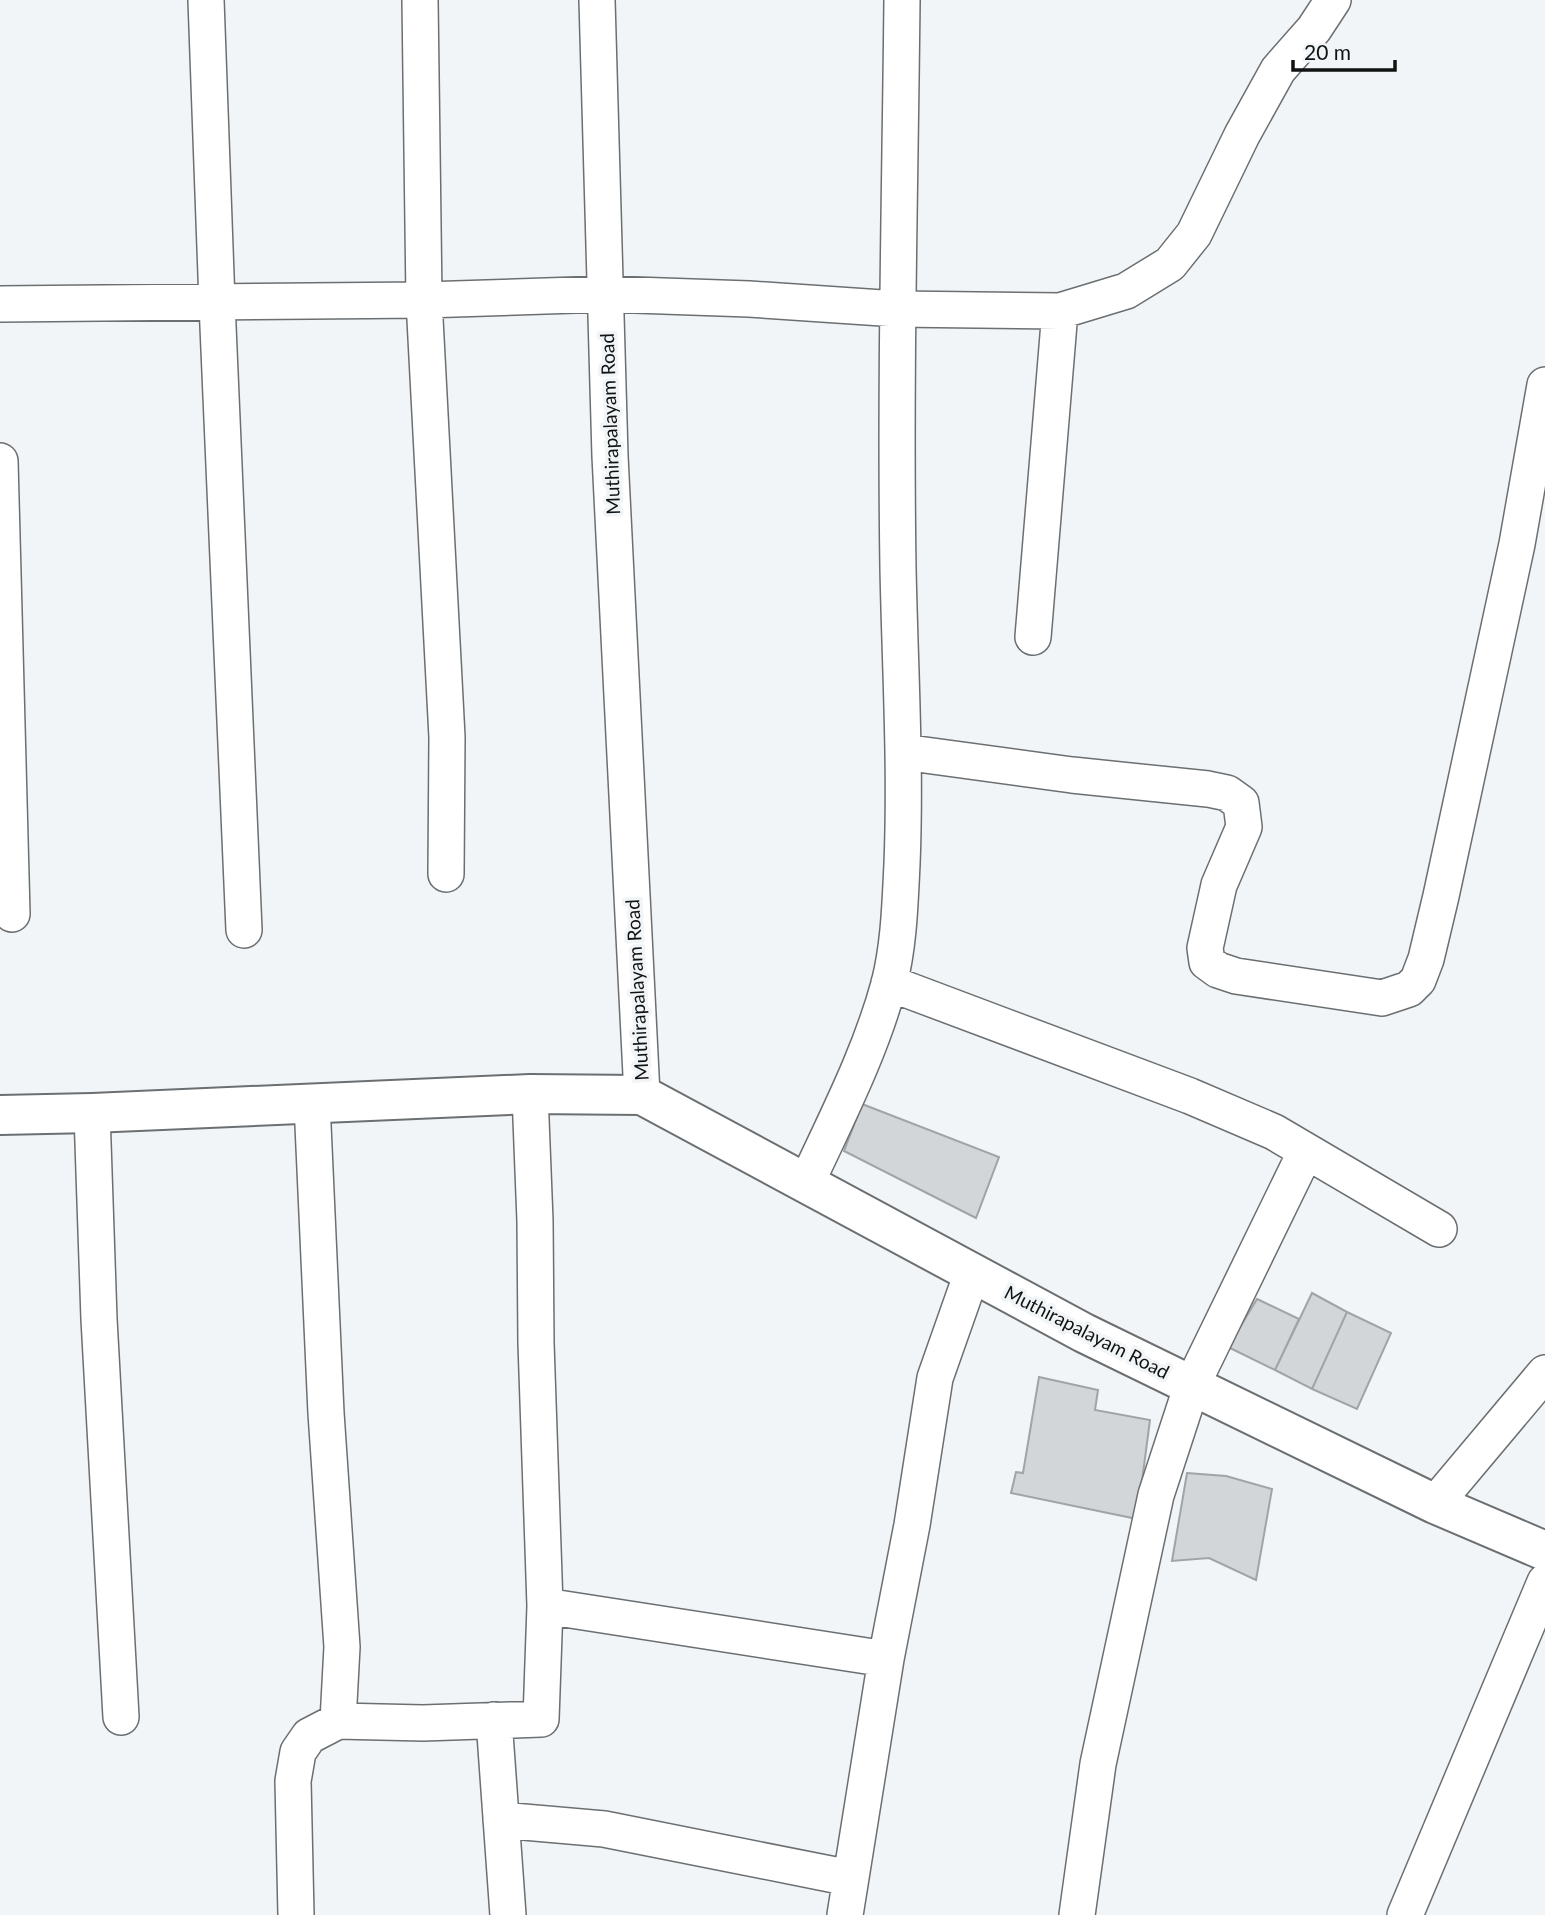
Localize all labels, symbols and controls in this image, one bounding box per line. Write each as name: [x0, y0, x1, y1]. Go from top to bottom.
scale bar: [1293, 28, 1394, 72]
text: 20 m: [1304, 39, 1351, 64]
street label: Muthirapalayam Road: [595, 333, 624, 515]
street label: Muthirapalayam Road: [620, 899, 653, 1081]
street label: Muthirapalayam Road: [1001, 1280, 1173, 1383]

